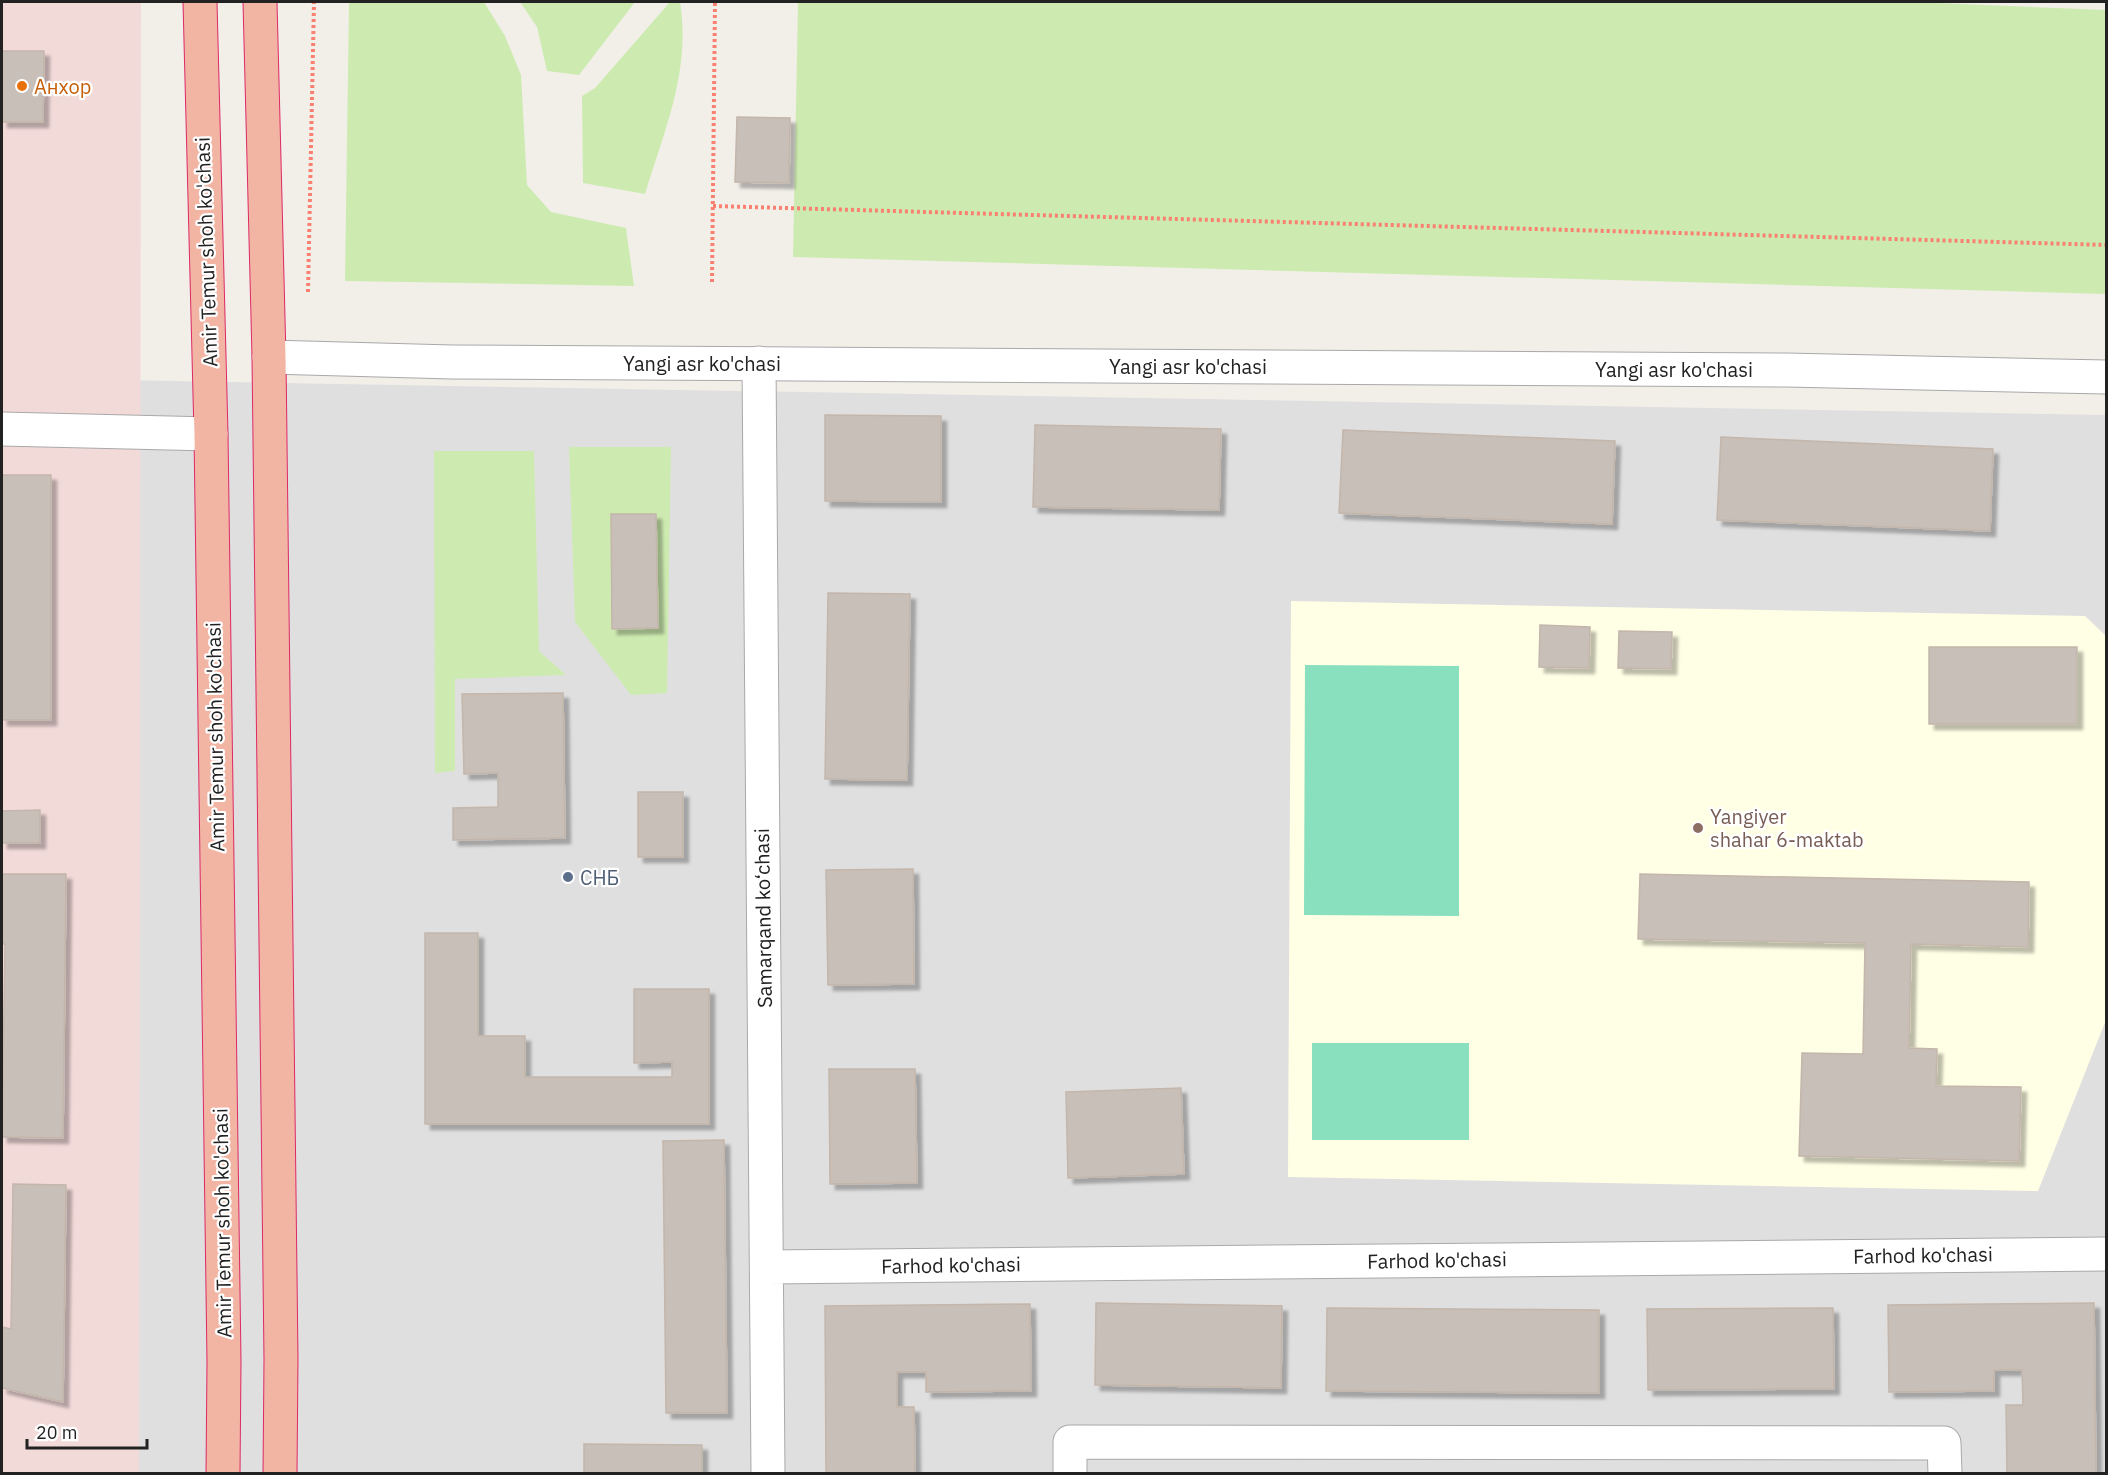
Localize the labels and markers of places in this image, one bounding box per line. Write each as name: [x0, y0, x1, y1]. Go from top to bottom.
place label: Анхор: [34, 73, 91, 100]
marker: Анхор: [15, 79, 29, 93]
place label: Yangiyer shahar 6-maktab: [1710, 803, 1864, 853]
marker: Yangiyer shahar 6-maktab: [1691, 821, 1705, 835]
place label: СНБ: [580, 864, 619, 891]
marker: СНБ: [561, 870, 575, 884]

